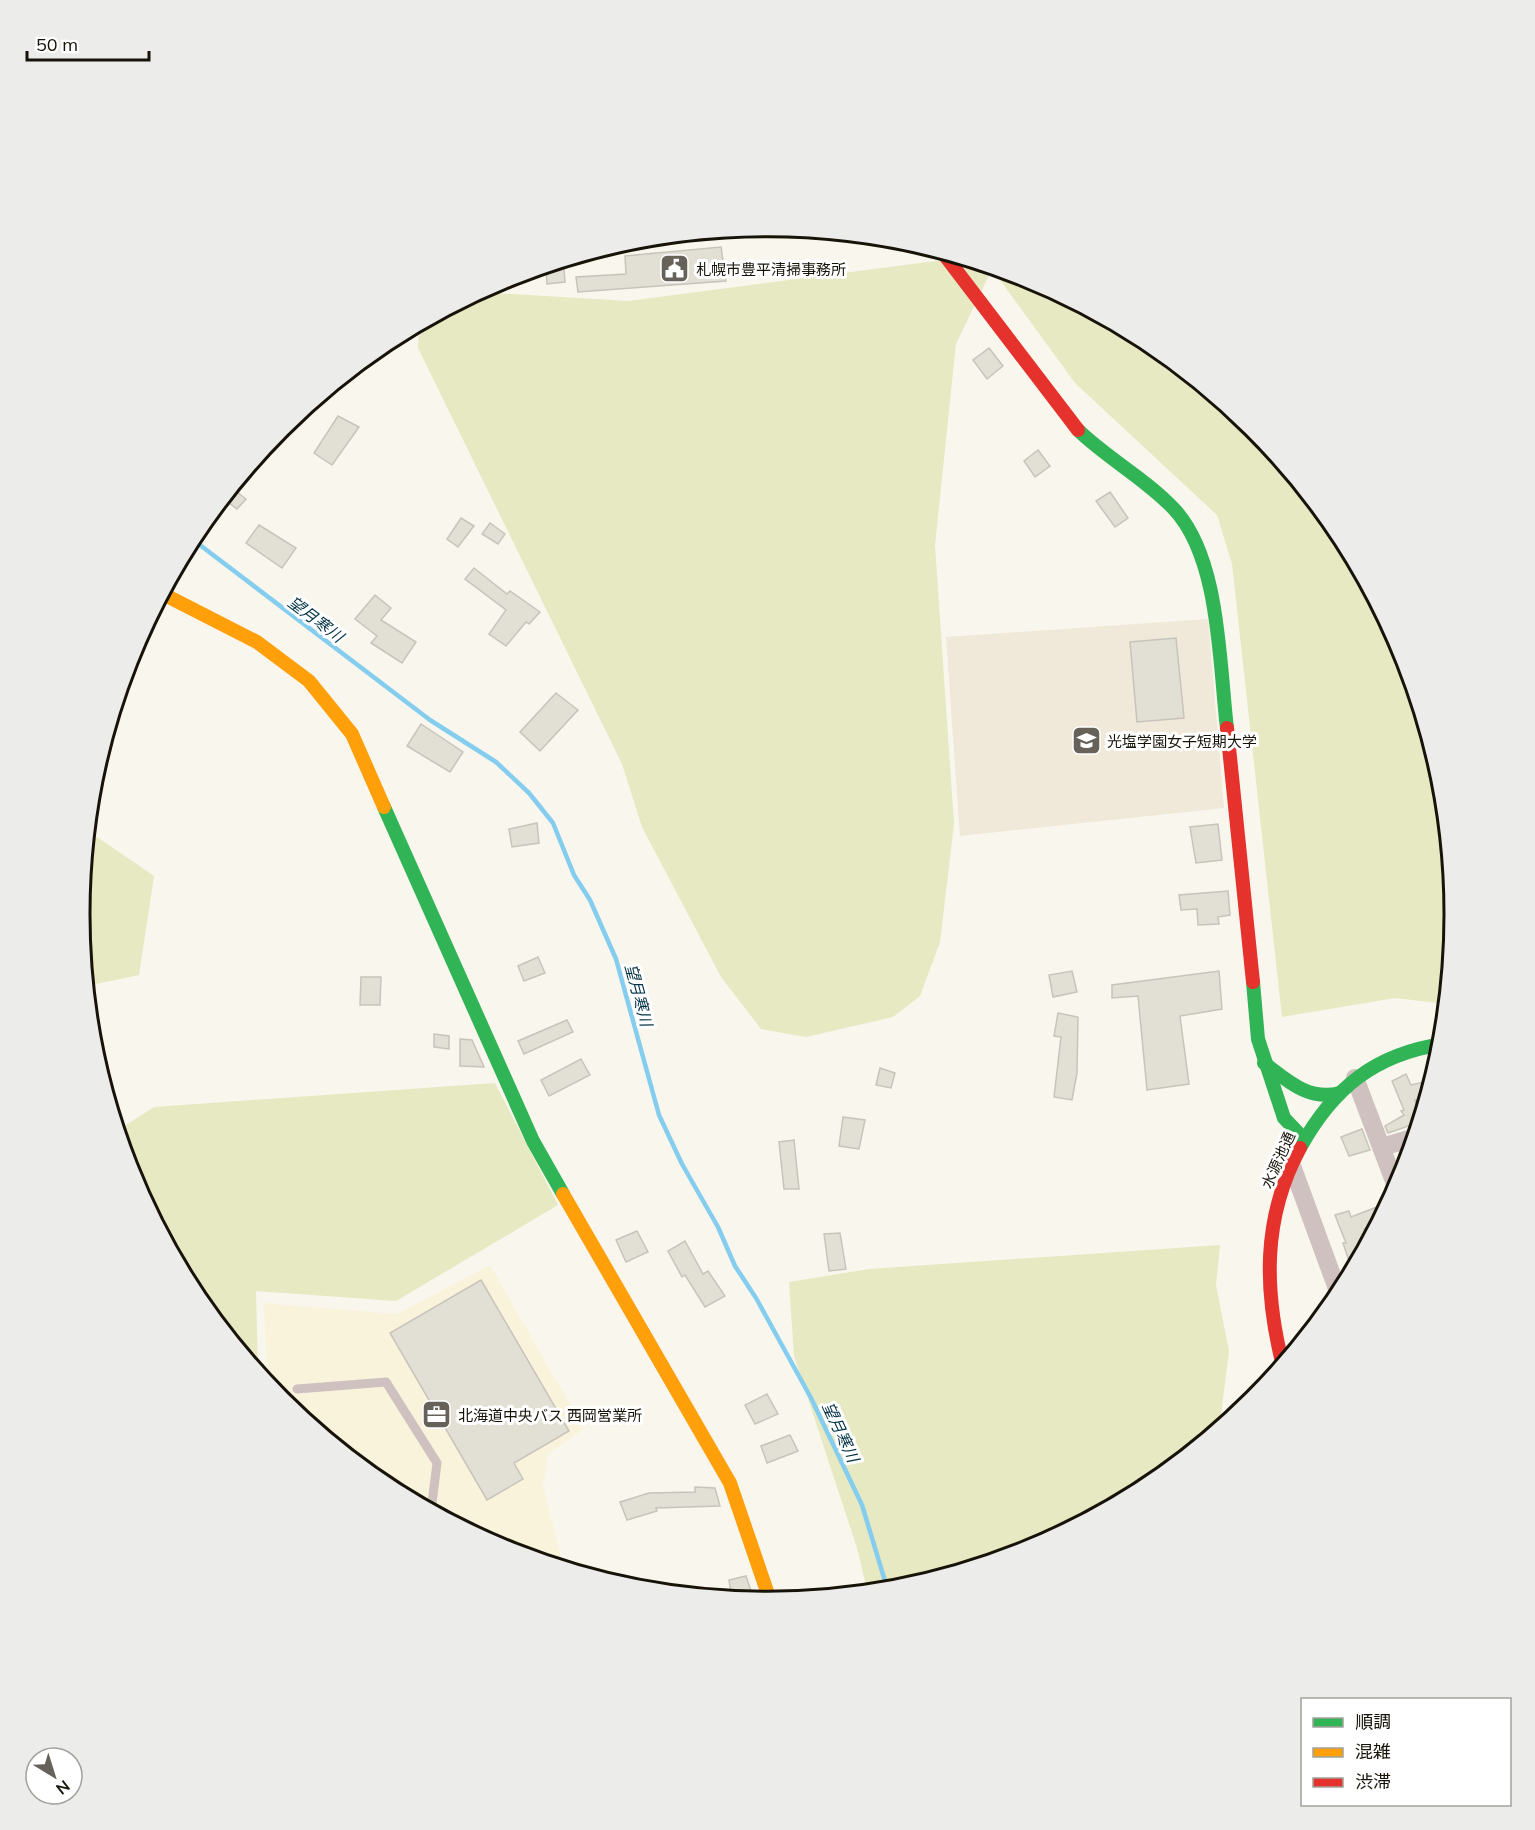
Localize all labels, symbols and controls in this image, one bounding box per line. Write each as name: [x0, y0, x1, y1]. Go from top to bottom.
scale bar: [27, 24, 148, 62]
text: 50 m: [36, 33, 78, 56]
public building icon: 札幌市豊平清掃事務所: [659, 253, 691, 285]
place label: 札幌市豊平清掃事務所: [696, 260, 846, 279]
water label: 望月寒川: [284, 592, 349, 647]
school or university icon: 光塩学園女子短期大学: [1070, 725, 1102, 757]
place label: 光塩学園女子短期大学: [1107, 732, 1257, 751]
water label: 望月寒川: [621, 961, 657, 1030]
street label: 水源池通: [1257, 1129, 1299, 1191]
office icon: 北海道中央バス 西岡営業所: [421, 1399, 453, 1431]
water label: 望月寒川: [818, 1399, 864, 1467]
place label: 北海道中央バス 西岡営業所: [458, 1406, 642, 1425]
legend: [1301, 1698, 1511, 1806]
text: 順調: [1355, 1710, 1391, 1733]
text: 混雑: [1355, 1740, 1391, 1763]
north arrow: [24, 1746, 84, 1806]
text: 渋滞: [1355, 1770, 1391, 1793]
text: N: [52, 1776, 74, 1799]

